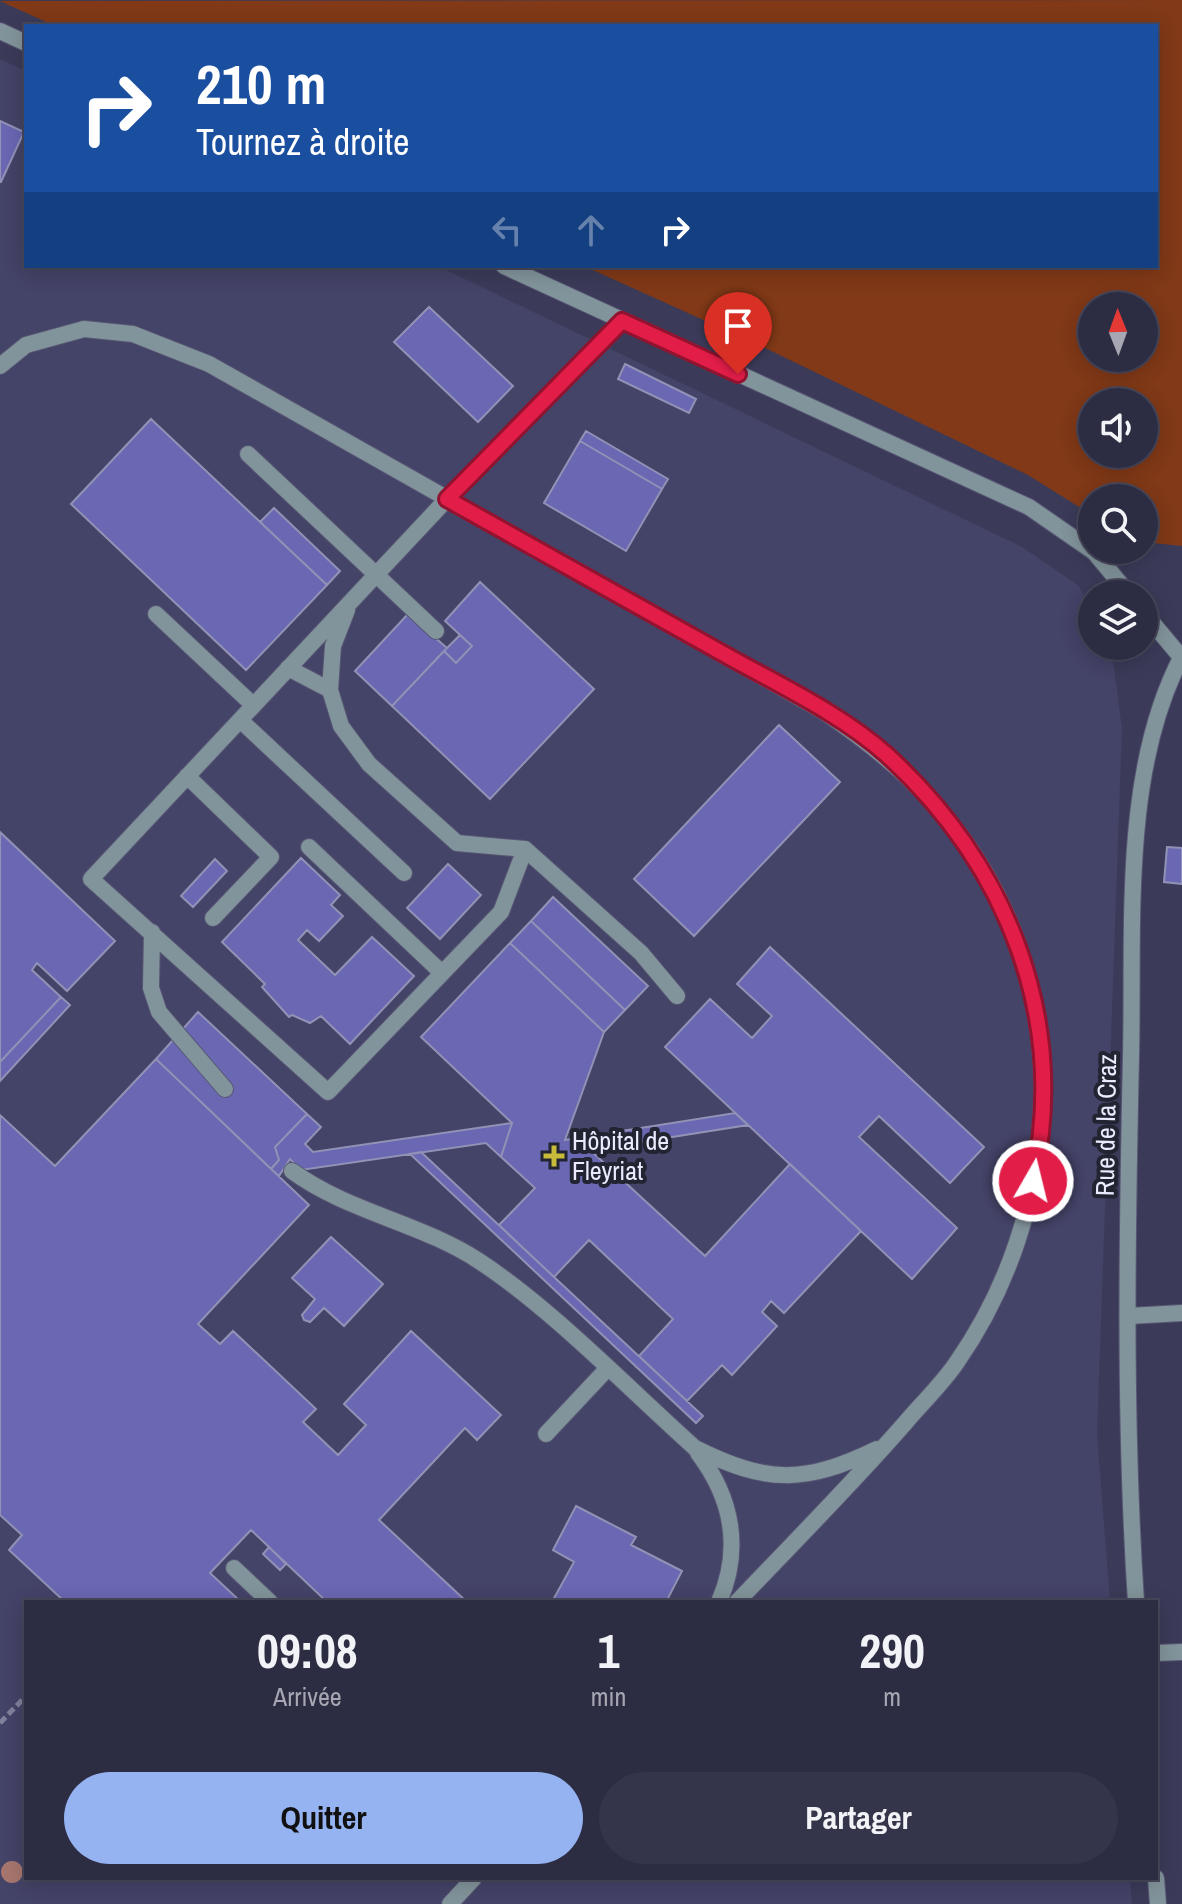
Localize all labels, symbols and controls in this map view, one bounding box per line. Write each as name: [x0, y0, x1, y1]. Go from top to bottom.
text: 210 m: [196, 46, 326, 121]
icon: right: [64, 56, 168, 160]
text: Tournez à droite: [196, 118, 409, 166]
icon: left: [485, 208, 529, 252]
icon: ahead: [569, 208, 613, 252]
icon: right: [653, 208, 697, 252]
pin: [704, 292, 772, 374]
north arrow: [1078, 292, 1158, 372]
map controls: [1078, 292, 1158, 660]
icon: arrive: [716, 304, 760, 348]
button: sound: [1078, 388, 1158, 468]
button: search: [1078, 484, 1158, 564]
button: layers: [1078, 580, 1158, 660]
street label: Rue de la Craz: [1087, 1054, 1124, 1196]
place label: Hôpital de Fleyriat: [572, 1123, 669, 1188]
position arrow: [991, 1139, 1075, 1223]
marker: Hôpital de Fleyriat: [543, 1145, 565, 1167]
text: 09:08: [257, 1618, 358, 1683]
text: 1: [598, 1618, 619, 1683]
text: 290: [859, 1618, 925, 1683]
text: Arrivée: [273, 1679, 342, 1714]
text: min: [591, 1679, 626, 1714]
text: m: [883, 1679, 901, 1714]
button: Quitter: [64, 1772, 583, 1864]
button: Partager: [599, 1772, 1118, 1864]

